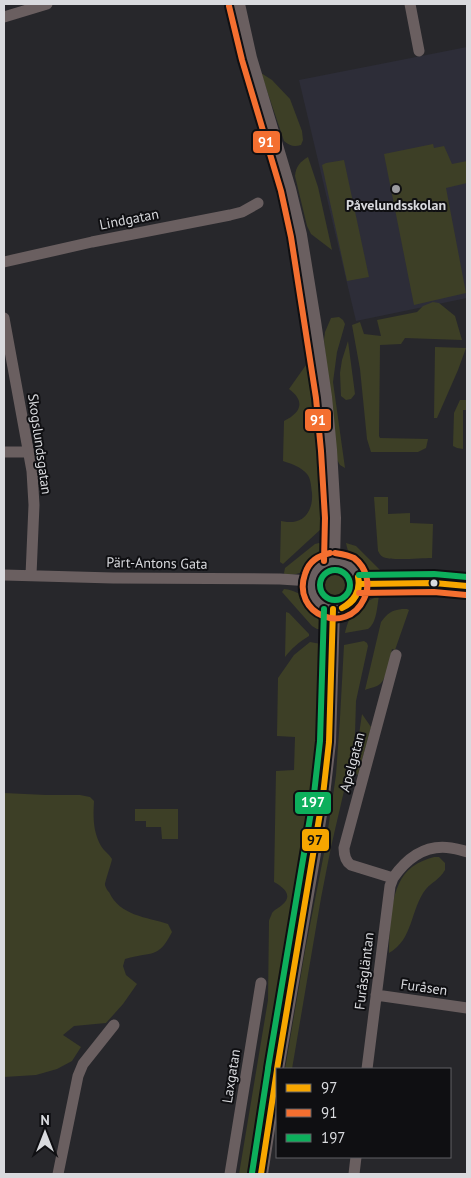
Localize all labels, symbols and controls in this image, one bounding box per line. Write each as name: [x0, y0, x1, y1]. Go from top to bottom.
line badge: 91: [252, 130, 281, 154]
text: 91: [258, 133, 274, 151]
marker: Påvelundsskolan: [390, 183, 402, 195]
place label: Påvelundsskolan: [346, 196, 446, 214]
street label: Lindgatan: [98, 204, 160, 234]
street label: Skogslundsgatan: [24, 393, 56, 495]
line badge: 91: [304, 408, 332, 432]
text: 91: [310, 411, 326, 429]
street label: Pärt-Antons Gata: [106, 553, 208, 573]
unlabelled marker: [429, 578, 439, 588]
street label: Apelgatan: [335, 730, 369, 794]
line badge: 197: [294, 791, 332, 815]
text: 197: [301, 793, 325, 811]
line badge: 97: [301, 828, 330, 852]
text: 97: [307, 831, 323, 849]
street label: Furåsgläntan: [350, 931, 378, 1011]
street label: Furåsen: [399, 975, 449, 999]
street label: Laxgatan: [218, 1048, 244, 1104]
legend: [276, 1068, 451, 1158]
text: 97: [321, 1078, 337, 1097]
text: 91: [321, 1103, 337, 1122]
north arrow: [20, 1108, 70, 1158]
text: N: [40, 1111, 50, 1129]
text: 197: [321, 1128, 346, 1147]

